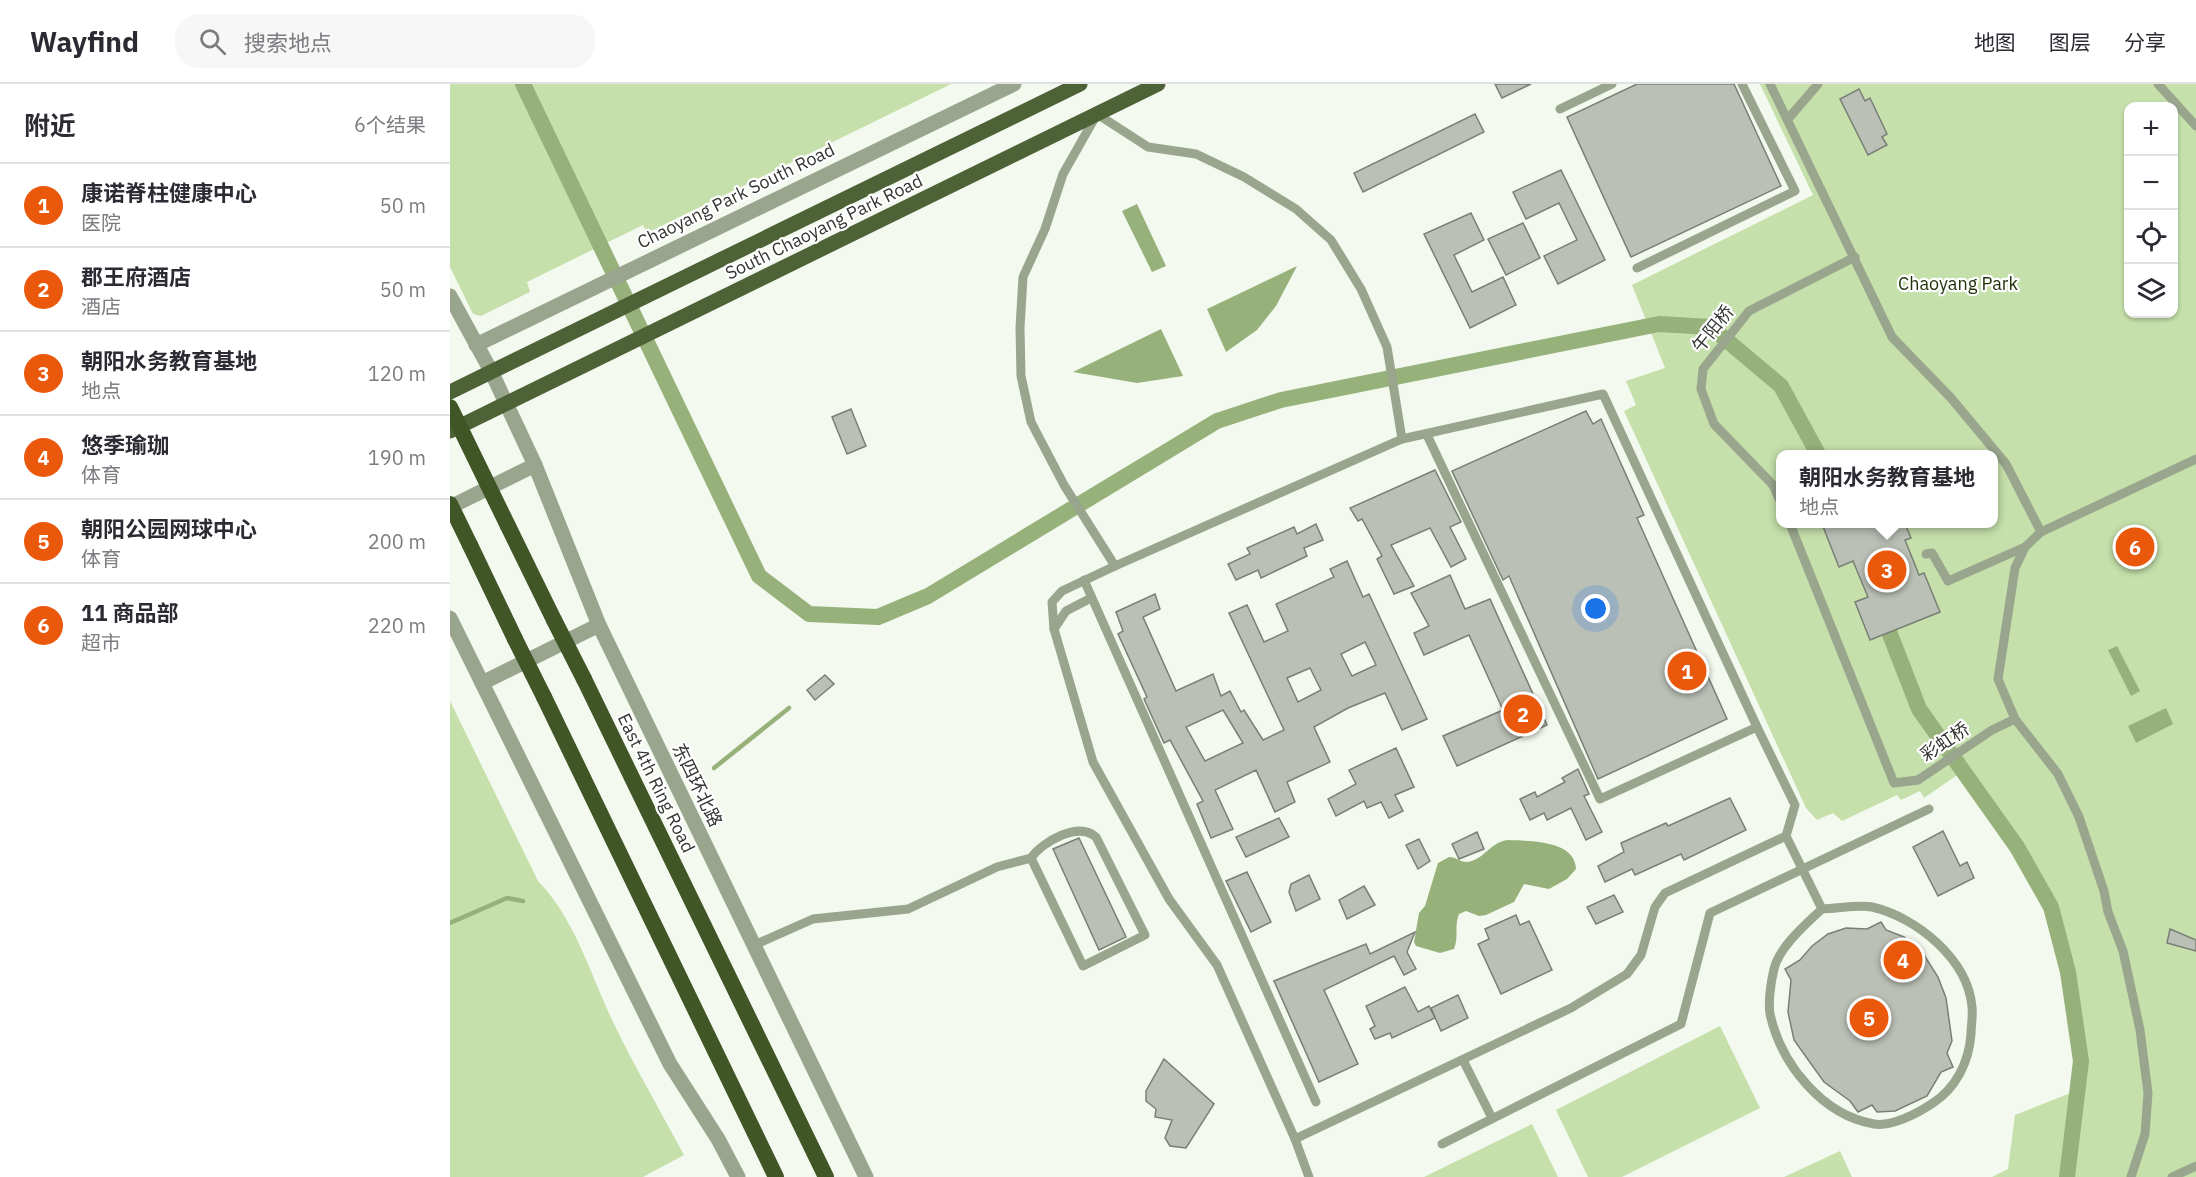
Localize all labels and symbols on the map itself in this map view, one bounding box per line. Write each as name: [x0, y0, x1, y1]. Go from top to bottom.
street label: Chaoyang Park South Road: [633, 138, 838, 253]
street label: South Chaoyang Park Road: [721, 169, 926, 284]
park label: Chaoyang Park: [1898, 272, 2018, 295]
street label: 午阳桥: [1687, 300, 1739, 357]
pin: 6: [2116, 524, 2154, 570]
pin: 3: [1868, 548, 1906, 592]
your location: [1581, 594, 1610, 623]
pin: 1: [1668, 648, 1706, 694]
pin: 2: [1504, 692, 1542, 736]
street label: East 4th Ring Road: [613, 709, 700, 856]
street label: 彩虹桥: [1916, 717, 1974, 766]
street label: 东四环北路: [667, 739, 728, 830]
pin: 4: [1884, 938, 1922, 982]
pin: 5: [1850, 996, 1888, 1040]

